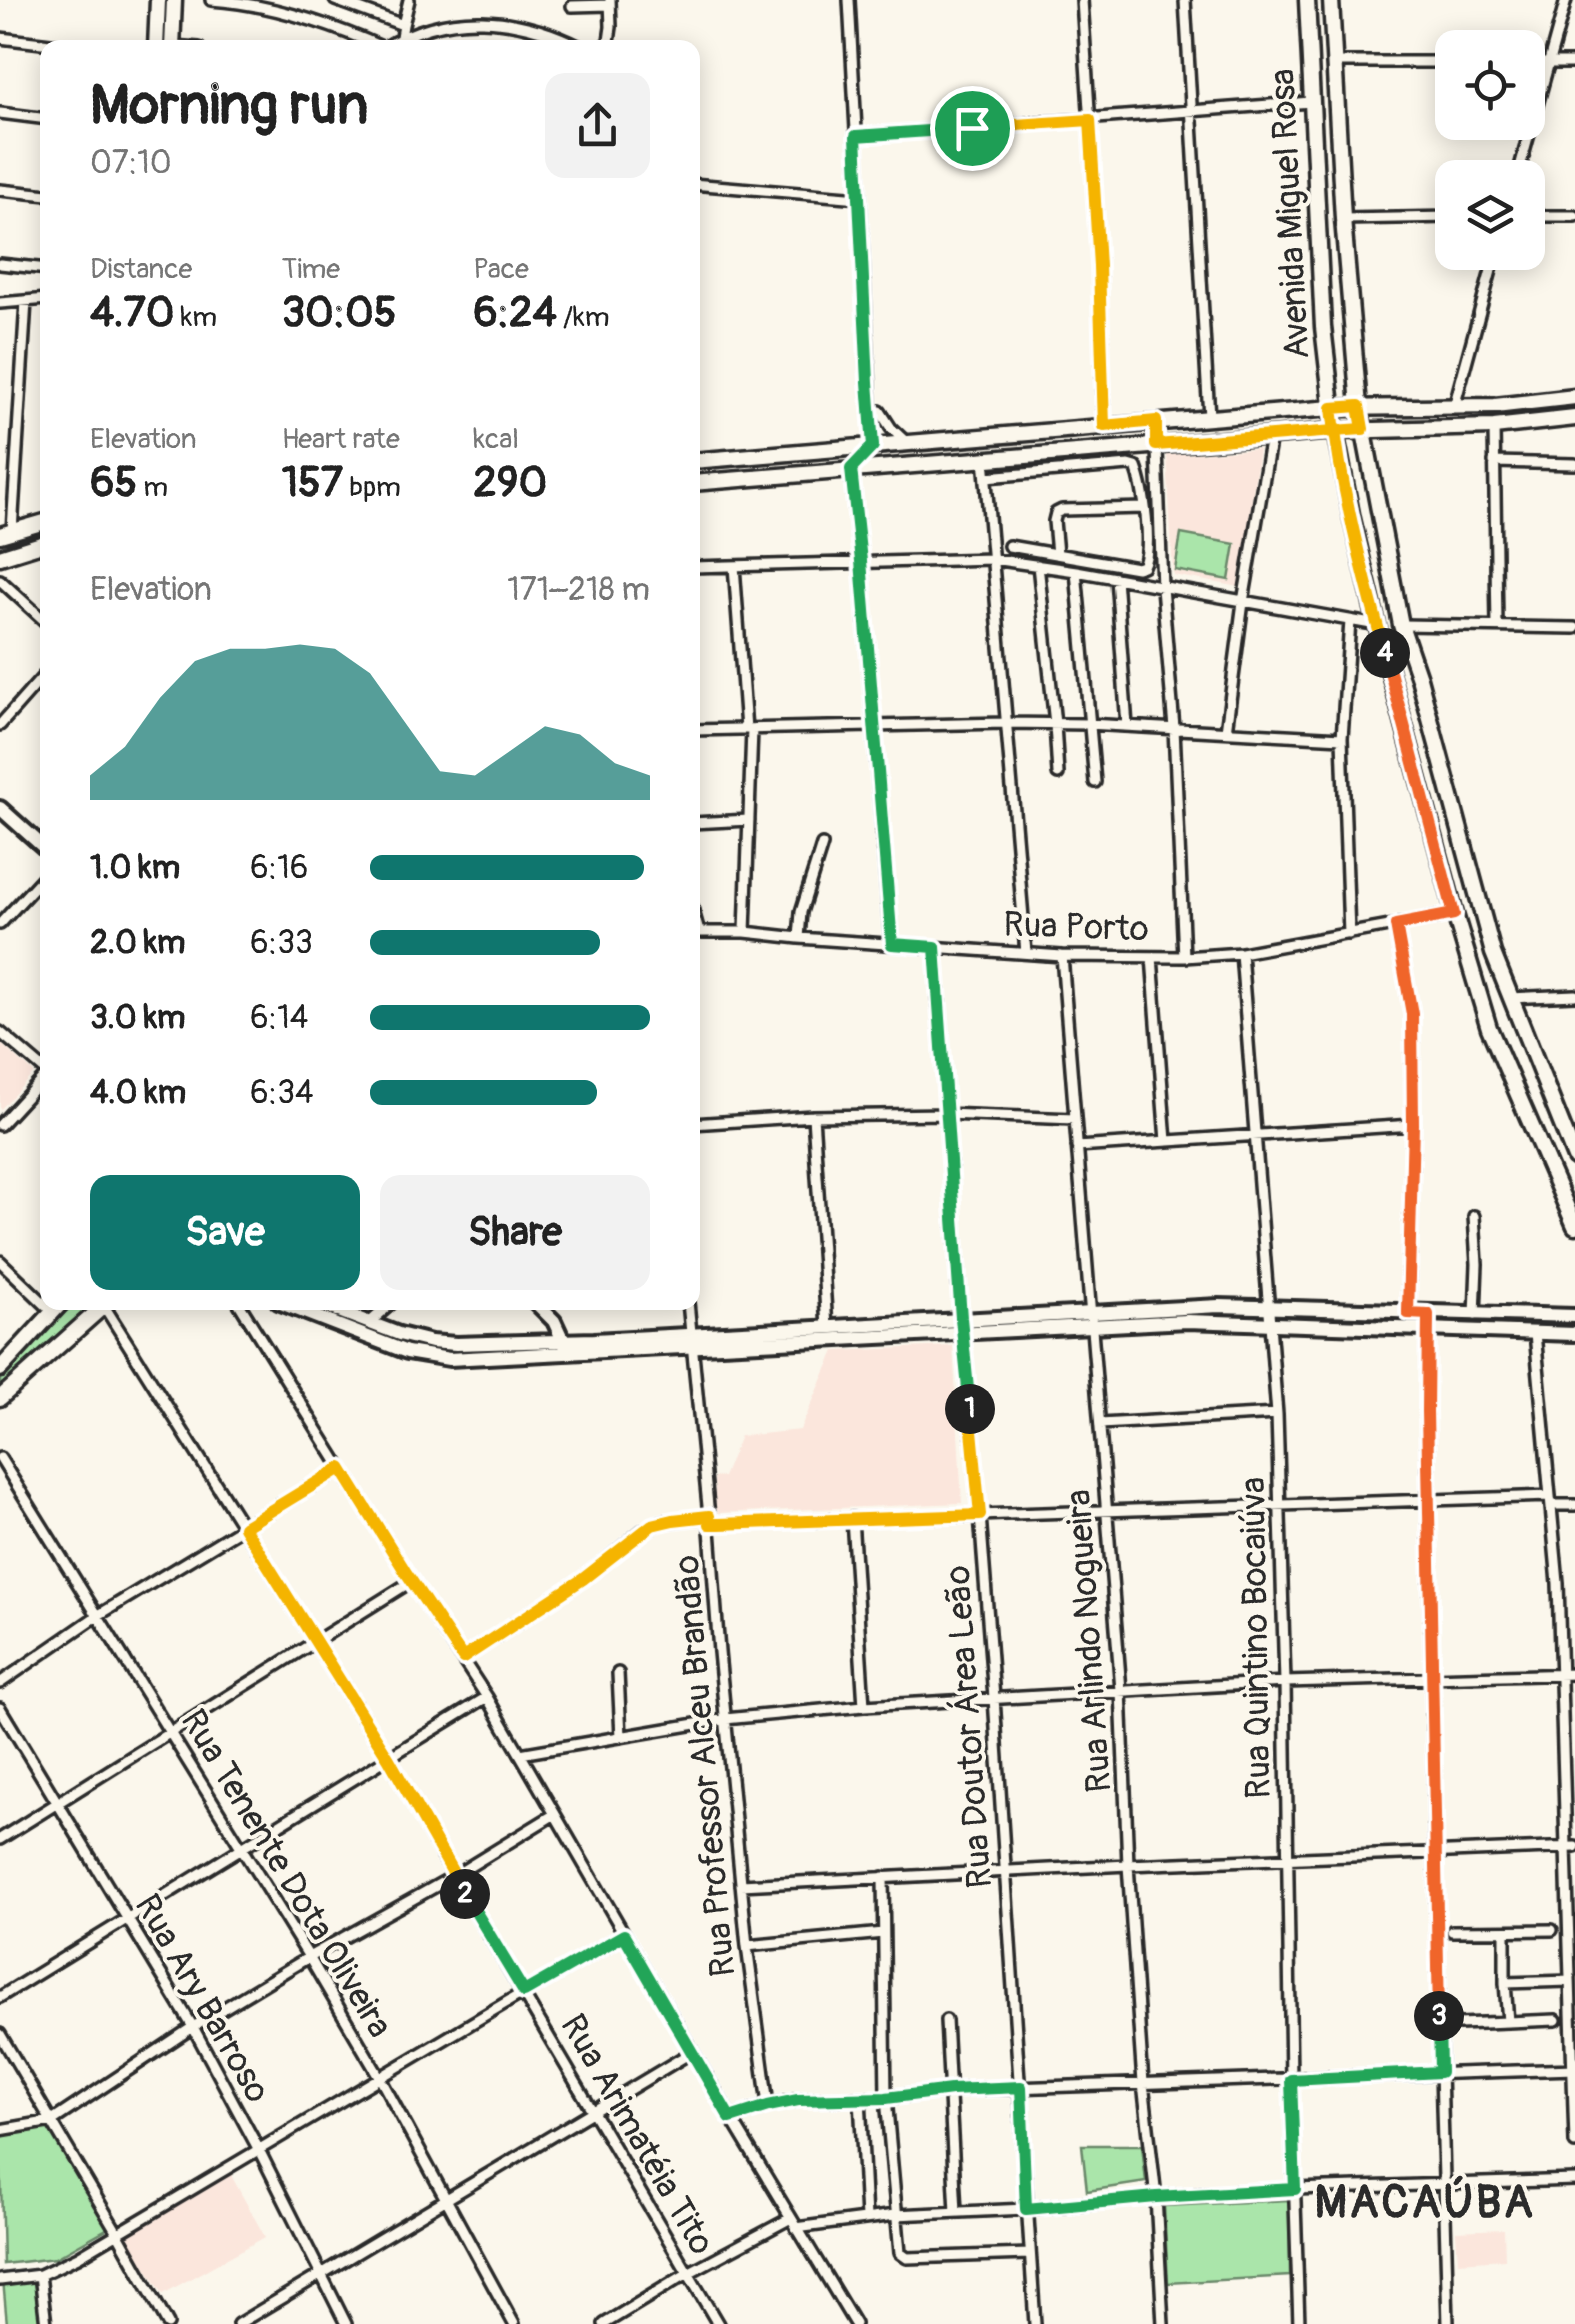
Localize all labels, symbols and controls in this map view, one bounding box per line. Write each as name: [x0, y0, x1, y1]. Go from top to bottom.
map controls: [1435, 30, 1545, 270]
button: locate: [1435, 30, 1545, 140]
street label: Avenida Miguel Rosa: [1260, 68, 1320, 360]
text: Morning run: [90, 71, 368, 140]
button: share: [545, 73, 650, 178]
pin: [930, 86, 1015, 171]
icon: arrive: [945, 101, 1000, 156]
text: 07:10: [90, 143, 172, 183]
button: layers: [1435, 160, 1545, 270]
text: Distance: [90, 252, 192, 287]
text: Time: [282, 252, 340, 287]
text: Pace: [473, 252, 529, 287]
text: 4.70: [90, 287, 174, 339]
text: 30:05: [282, 287, 396, 339]
text: 6:24: [473, 287, 557, 339]
text: km: [174, 300, 217, 335]
text: /km: [557, 300, 610, 335]
text: Elevation: [90, 422, 197, 457]
text: Heart rate: [282, 422, 400, 457]
text: kcal: [473, 422, 519, 457]
text: 65: [90, 457, 137, 509]
text: 157: [282, 457, 343, 509]
text: 290: [473, 457, 547, 509]
text: m: [137, 470, 168, 505]
text: bpm: [343, 470, 401, 505]
text: Elevation: [90, 570, 212, 610]
text: 171–218 m: [507, 570, 650, 610]
pin: 4: [1360, 628, 1410, 678]
text: 4: [1377, 635, 1393, 670]
text: 1.0 km: [90, 848, 180, 888]
text: 6:16: [250, 848, 308, 888]
street label: Rua Porto: [1003, 902, 1149, 952]
text: 2.0 km: [90, 923, 185, 963]
text: 6:33: [250, 923, 313, 963]
text: 3.0 km: [90, 998, 185, 1038]
text: 6:14: [250, 998, 308, 1038]
text: 4.0 km: [90, 1073, 186, 1113]
text: 6:34: [250, 1073, 314, 1113]
button: Save: [90, 1175, 360, 1290]
button: Share: [380, 1175, 650, 1290]
pin: 1: [945, 1384, 995, 1434]
text: 1: [965, 1391, 975, 1426]
street label: Rua Quintino Bocaiúva: [1231, 1477, 1281, 1799]
street label: Rua Arlindo Nogueira: [1056, 1488, 1122, 1794]
street label: Rua Professor Alceu Brandão: [665, 1553, 745, 1979]
street label: Rua Doutor Área Leão: [936, 1564, 1002, 1890]
street label: Rua Tenente Dota Oliveira: [171, 1701, 402, 2046]
pin: 2: [440, 1869, 490, 1919]
text: 2: [457, 1876, 473, 1911]
street label: Rua Ary Barroso: [125, 1887, 279, 2110]
pin: 3: [1414, 1991, 1464, 2041]
text: 3: [1431, 1998, 1447, 2033]
street label: Rua Arimatéia Tito: [551, 2007, 724, 2262]
district label: MACAÚBA: [1315, 2175, 1535, 2231]

